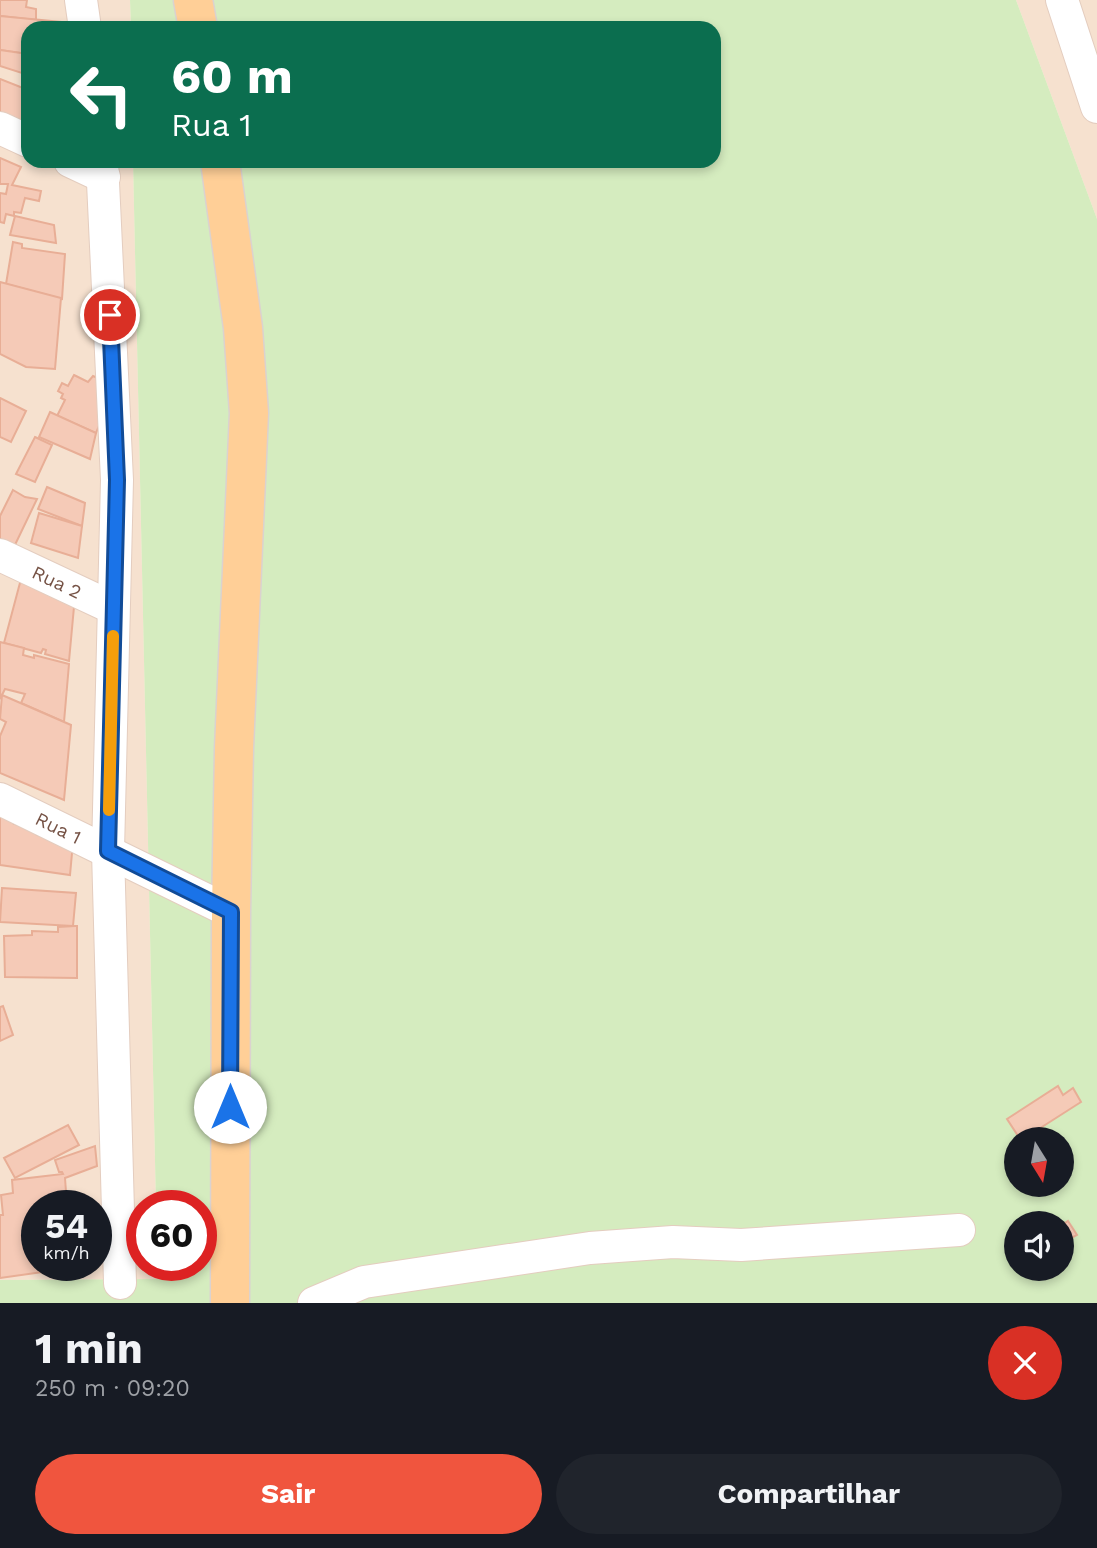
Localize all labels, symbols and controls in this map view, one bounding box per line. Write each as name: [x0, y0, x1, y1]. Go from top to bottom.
text: 60 m: [171, 47, 293, 105]
icon: left: [56, 49, 147, 140]
text: Rua 1: [171, 106, 252, 144]
pin: [80, 285, 140, 345]
icon: arrive: [91, 296, 129, 334]
street label: Rua 2: [29, 560, 85, 603]
street label: Rua 1: [32, 807, 85, 848]
position arrow: [193, 1070, 267, 1144]
north arrow: [1004, 1127, 1074, 1197]
map controls: [1004, 1127, 1074, 1281]
speed limit sign: 60: [126, 1190, 217, 1281]
text: 54: [45, 1205, 88, 1247]
button: sound: [1004, 1211, 1074, 1281]
text: km/h: [43, 1242, 90, 1263]
text: 1 min: [35, 1324, 143, 1373]
button: close: [988, 1326, 1062, 1400]
text: 250 m · 09:20: [35, 1375, 190, 1402]
button: Sair: [35, 1454, 542, 1534]
button: Compartilhar: [556, 1454, 1062, 1534]

